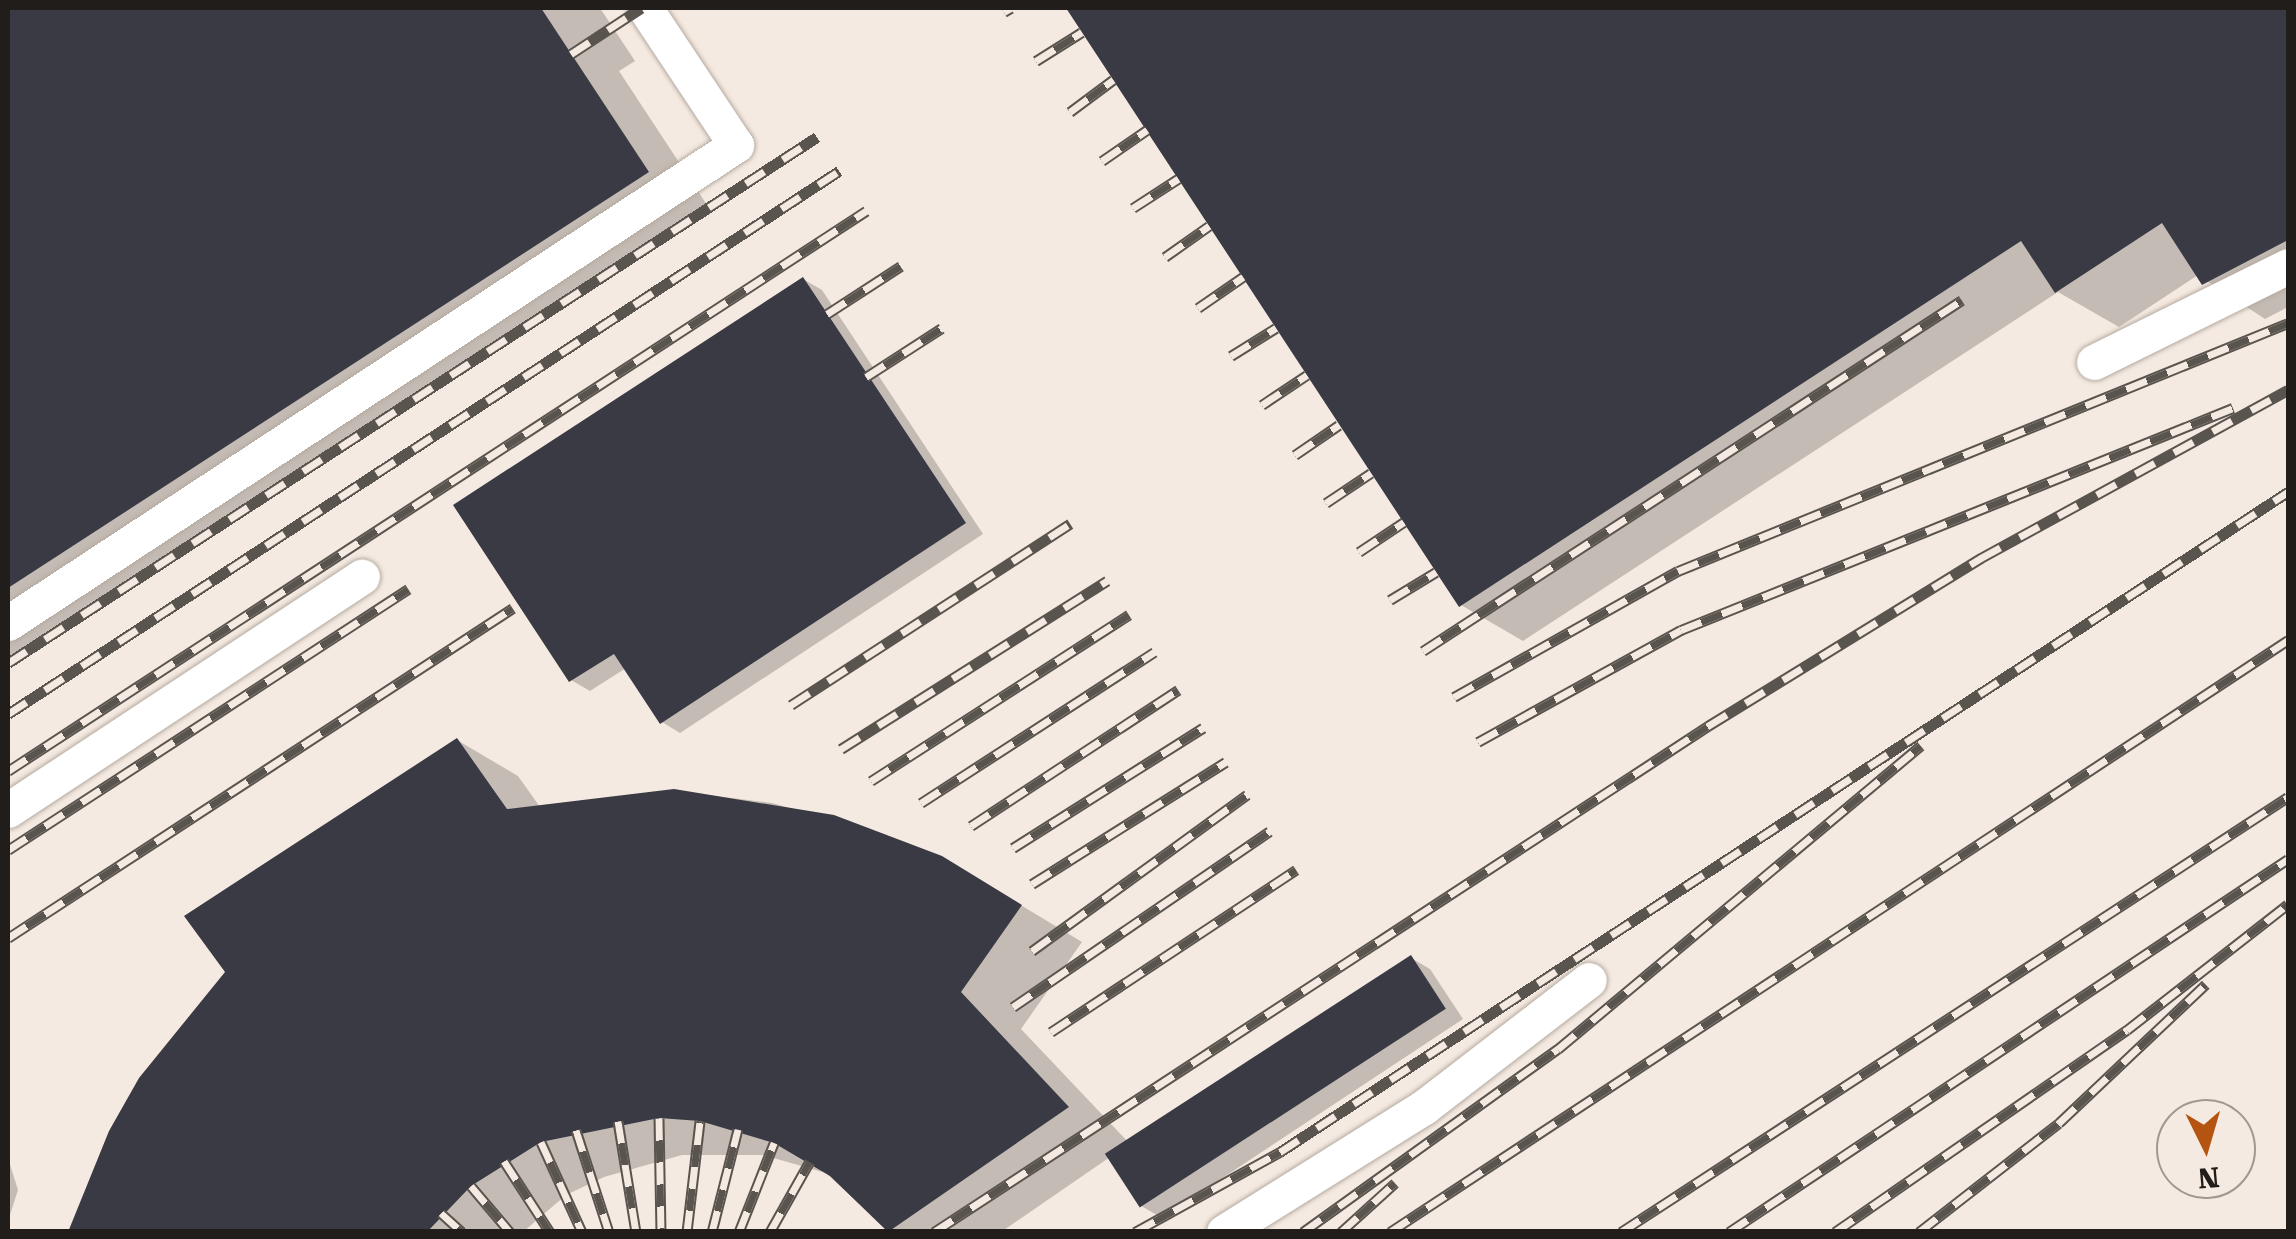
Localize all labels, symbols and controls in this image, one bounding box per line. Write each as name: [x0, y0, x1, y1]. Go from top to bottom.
north arrow: [2156, 1099, 2256, 1199]
text: N: [2196, 1160, 2221, 1195]

